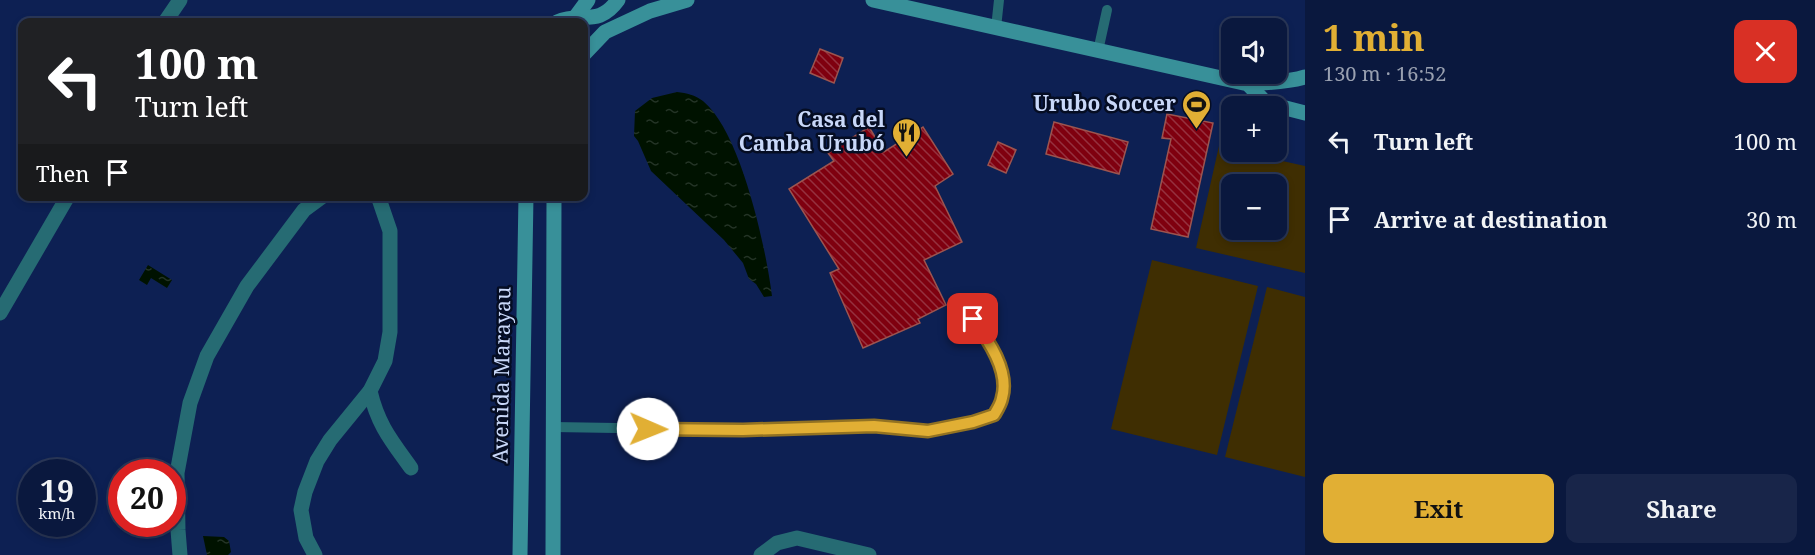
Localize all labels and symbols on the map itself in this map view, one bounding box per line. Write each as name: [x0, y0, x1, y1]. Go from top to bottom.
sports icon: Urubo Soccer: [1181, 88, 1213, 130]
place label: Urubo Soccer: [1033, 89, 1176, 117]
place label: Casa del Camba Urubó: [739, 105, 886, 157]
restaurant icon: Casa del Camba Urubó: [890, 116, 922, 158]
street label: Avenida Marayau: [485, 286, 517, 464]
pin: [947, 293, 998, 344]
position arrow: [616, 397, 680, 461]
speed limit sign: 20: [108, 459, 186, 537]

